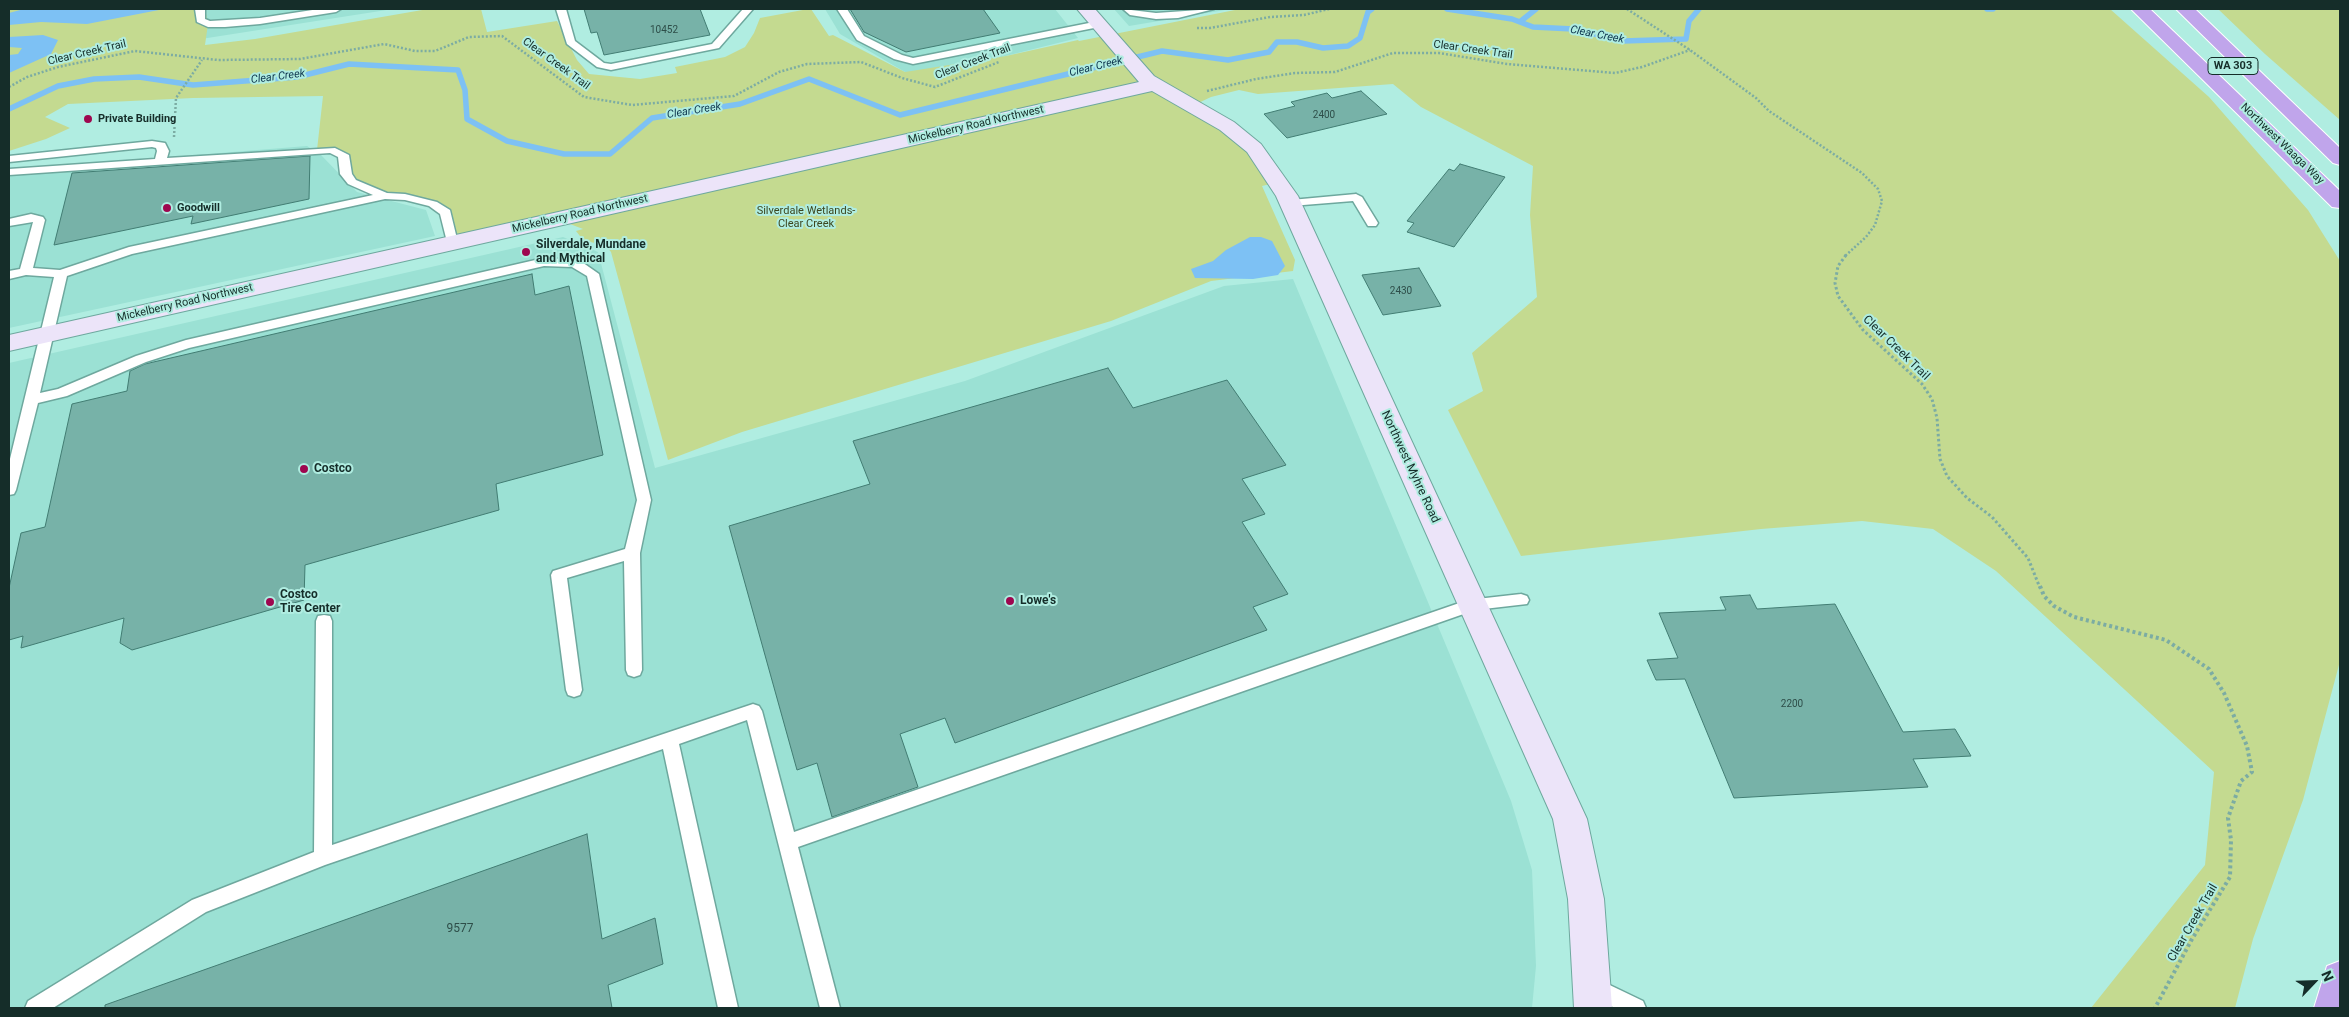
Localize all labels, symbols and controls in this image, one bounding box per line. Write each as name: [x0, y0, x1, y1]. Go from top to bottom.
water label: Clear Creek: [1569, 23, 1625, 47]
house number: 10452: [650, 24, 678, 36]
street label: Clear Creek Trail: [520, 35, 592, 93]
street label: Clear Creek Trail: [47, 38, 127, 68]
street label: Clear Creek Trail: [1433, 38, 1513, 62]
street label: Clear Creek Trail: [933, 42, 1013, 82]
water label: Clear Creek: [1068, 54, 1124, 80]
road number: WA 303: [2208, 58, 2258, 74]
water label: Clear Creek: [250, 67, 306, 87]
water label: Clear Creek: [666, 100, 722, 122]
street label: Northwest Waaga Way: [2237, 101, 2327, 187]
street label: Mickelberry Road Northwest: [907, 103, 1045, 147]
house number: 2400: [1313, 109, 1335, 121]
place label: Private Building: [98, 112, 176, 126]
marker: Private Building: [82, 113, 94, 125]
street label: Mickelberry Road Northwest: [511, 192, 649, 236]
place label: Goodwill: [177, 201, 220, 215]
marker: Goodwill: [161, 202, 173, 214]
park label: Silverdale Wetlands- Clear Creek: [757, 204, 855, 230]
place label: Silverdale, Mundane and Mythical: [536, 238, 646, 266]
marker: Silverdale, Mundane and Mythical: [520, 246, 532, 258]
street label: Mickelberry Road Northwest: [116, 281, 254, 325]
house number: 2430: [1390, 285, 1412, 297]
street label: Clear Creek Trail: [1860, 313, 1932, 383]
street label: Northwest Myhre Road: [1378, 409, 1442, 525]
place label: Costco: [314, 462, 352, 476]
marker: Costco: [298, 463, 310, 475]
place label: Costco Tire Center: [280, 588, 340, 616]
place label: Lowe's: [1020, 594, 1056, 608]
marker: Lowe's: [1004, 595, 1016, 607]
marker: Costco Tire Center: [264, 596, 276, 608]
house number: 2200: [1781, 698, 1803, 710]
street label: Clear Creek Trail: [2165, 882, 2221, 964]
house number: 9577: [447, 922, 473, 936]
north arrow: [2289, 957, 2339, 1007]
text: N: [2318, 968, 2337, 984]

